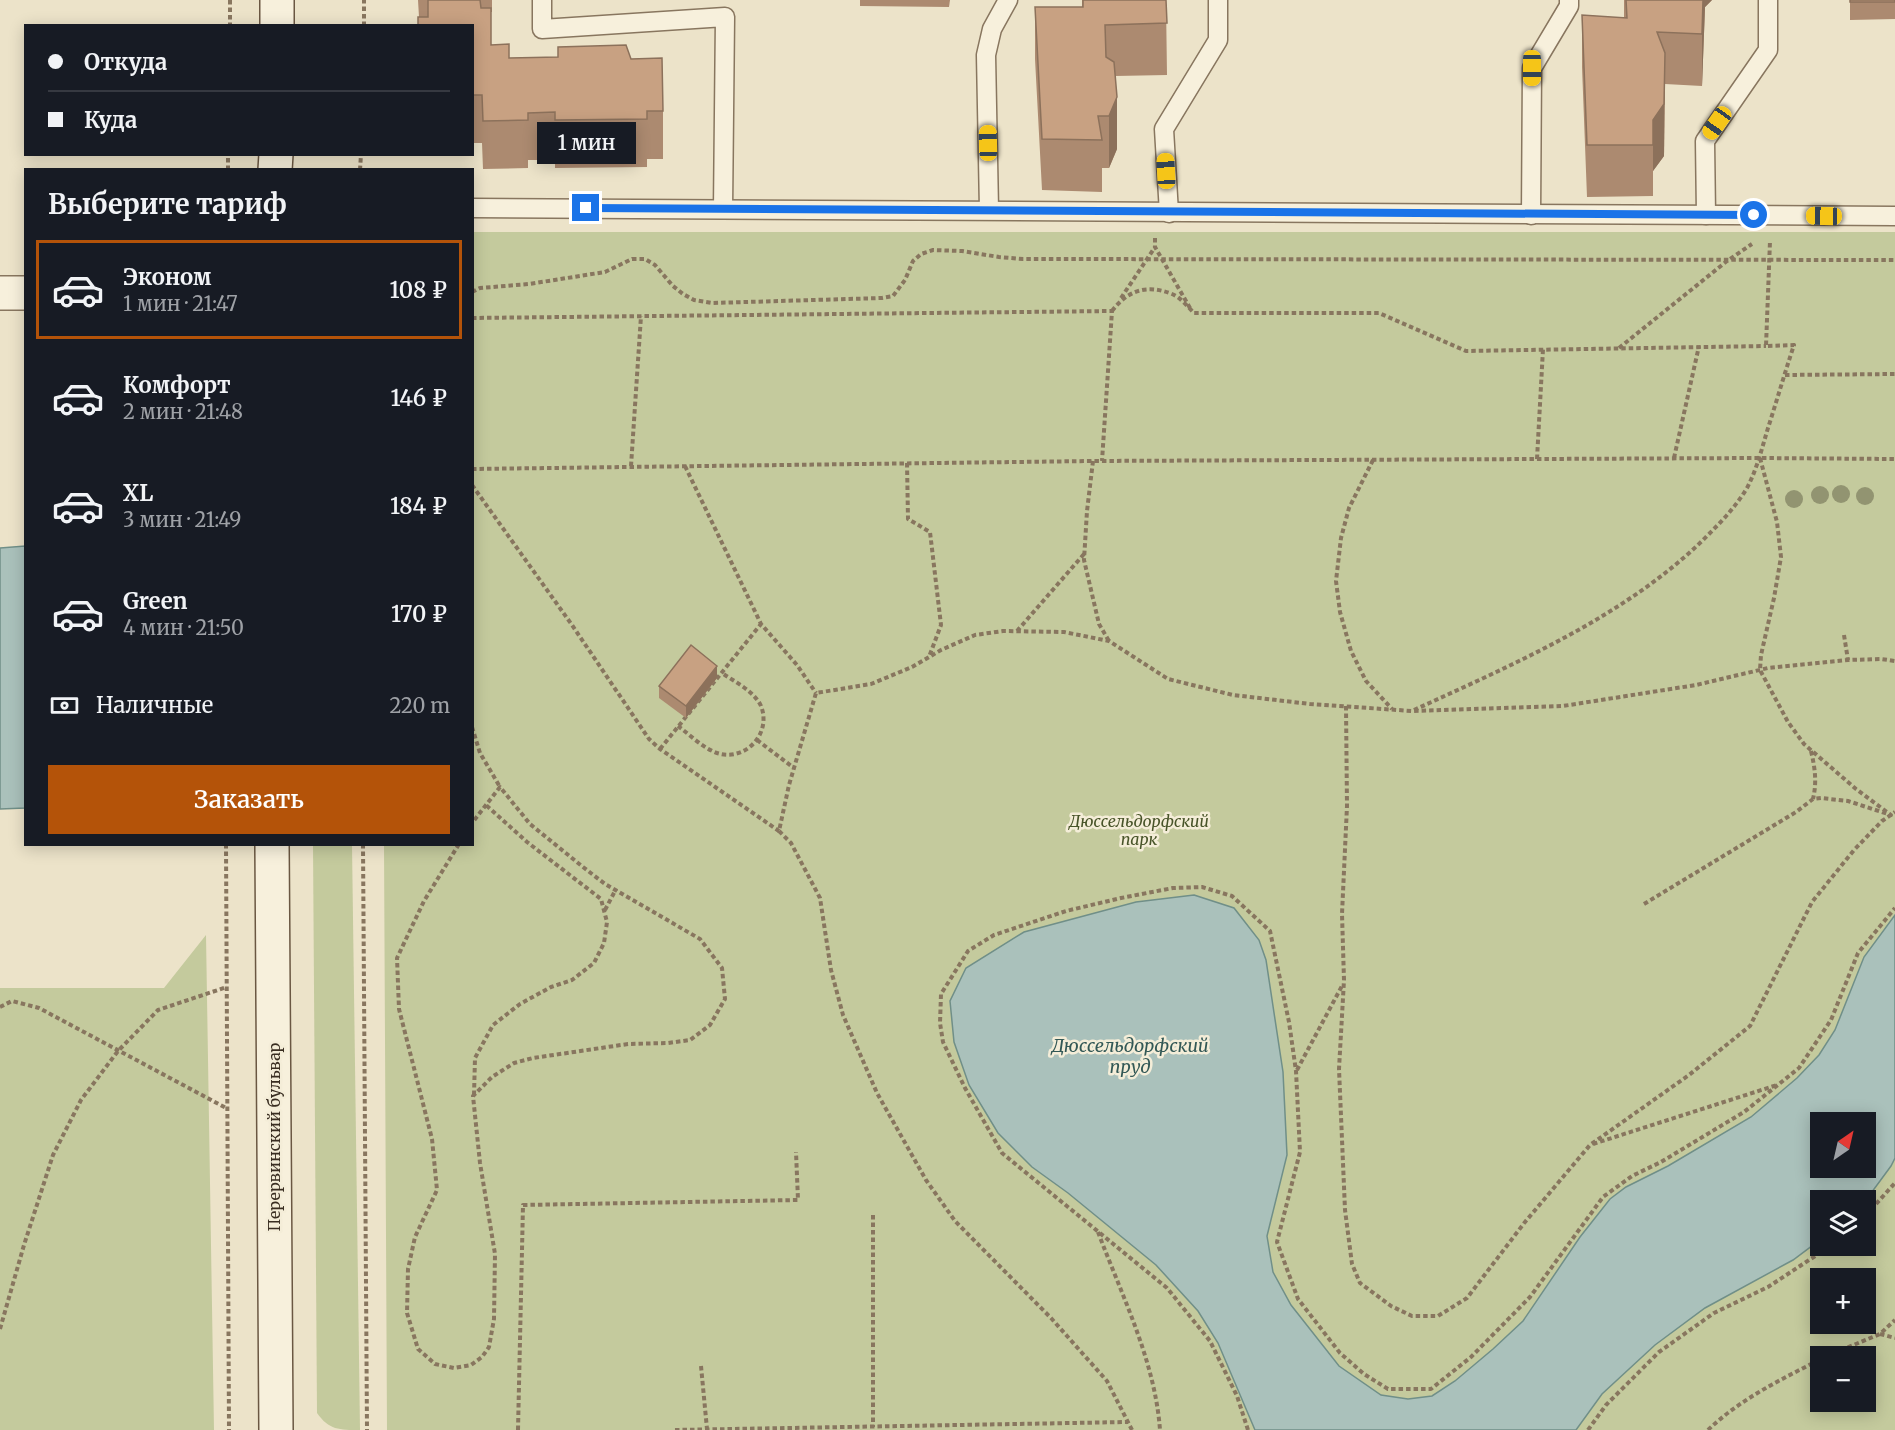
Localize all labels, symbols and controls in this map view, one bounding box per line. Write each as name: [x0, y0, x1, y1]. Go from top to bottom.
text: Откуда: [84, 48, 167, 76]
car: [1523, 50, 1541, 86]
car: [1699, 103, 1735, 143]
text: Куда: [84, 106, 137, 134]
callout: 1 мин: [536, 121, 636, 163]
car: [979, 125, 997, 161]
text: 1 мин: [557, 130, 616, 155]
car: [1156, 153, 1176, 189]
text: Выберите тариф: [48, 187, 287, 221]
route end: [572, 194, 599, 221]
route start: [1740, 201, 1767, 228]
car: [1806, 207, 1842, 225]
icon: car: [51, 263, 105, 317]
text: Эконом: [123, 263, 211, 291]
text: 108 ₽: [390, 276, 447, 304]
text: 1 мин · 21:47: [123, 291, 238, 316]
icon: car: [51, 371, 105, 425]
text: Комфорт: [123, 371, 231, 399]
text: 146 ₽: [390, 384, 447, 412]
text: 2 мин · 21:48: [123, 399, 243, 424]
icon: car: [51, 479, 105, 533]
text: XL: [123, 479, 153, 507]
text: 184 ₽: [390, 492, 447, 520]
text: 3 мин · 21:49: [123, 507, 242, 532]
icon: car: [51, 587, 105, 641]
text: Green: [123, 587, 187, 615]
text: 170 ₽: [391, 600, 447, 628]
text: 4 мин · 21:50: [123, 615, 244, 640]
icon: cash: [48, 689, 81, 722]
text: Наличные: [96, 691, 213, 719]
text: 220 m: [390, 693, 450, 718]
button: Заказать: [48, 765, 450, 834]
park label: Дюссельдорфский парк: [1068, 811, 1209, 849]
water label: Дюссельдорфский пруд: [1049, 1034, 1209, 1078]
street label: Перервинский бульвар: [264, 1042, 284, 1231]
north arrow: [1810, 1112, 1876, 1178]
map controls: [1810, 1112, 1876, 1412]
button: layers: [1810, 1190, 1876, 1256]
button: +: [1810, 1268, 1876, 1334]
button: −: [1810, 1346, 1876, 1412]

